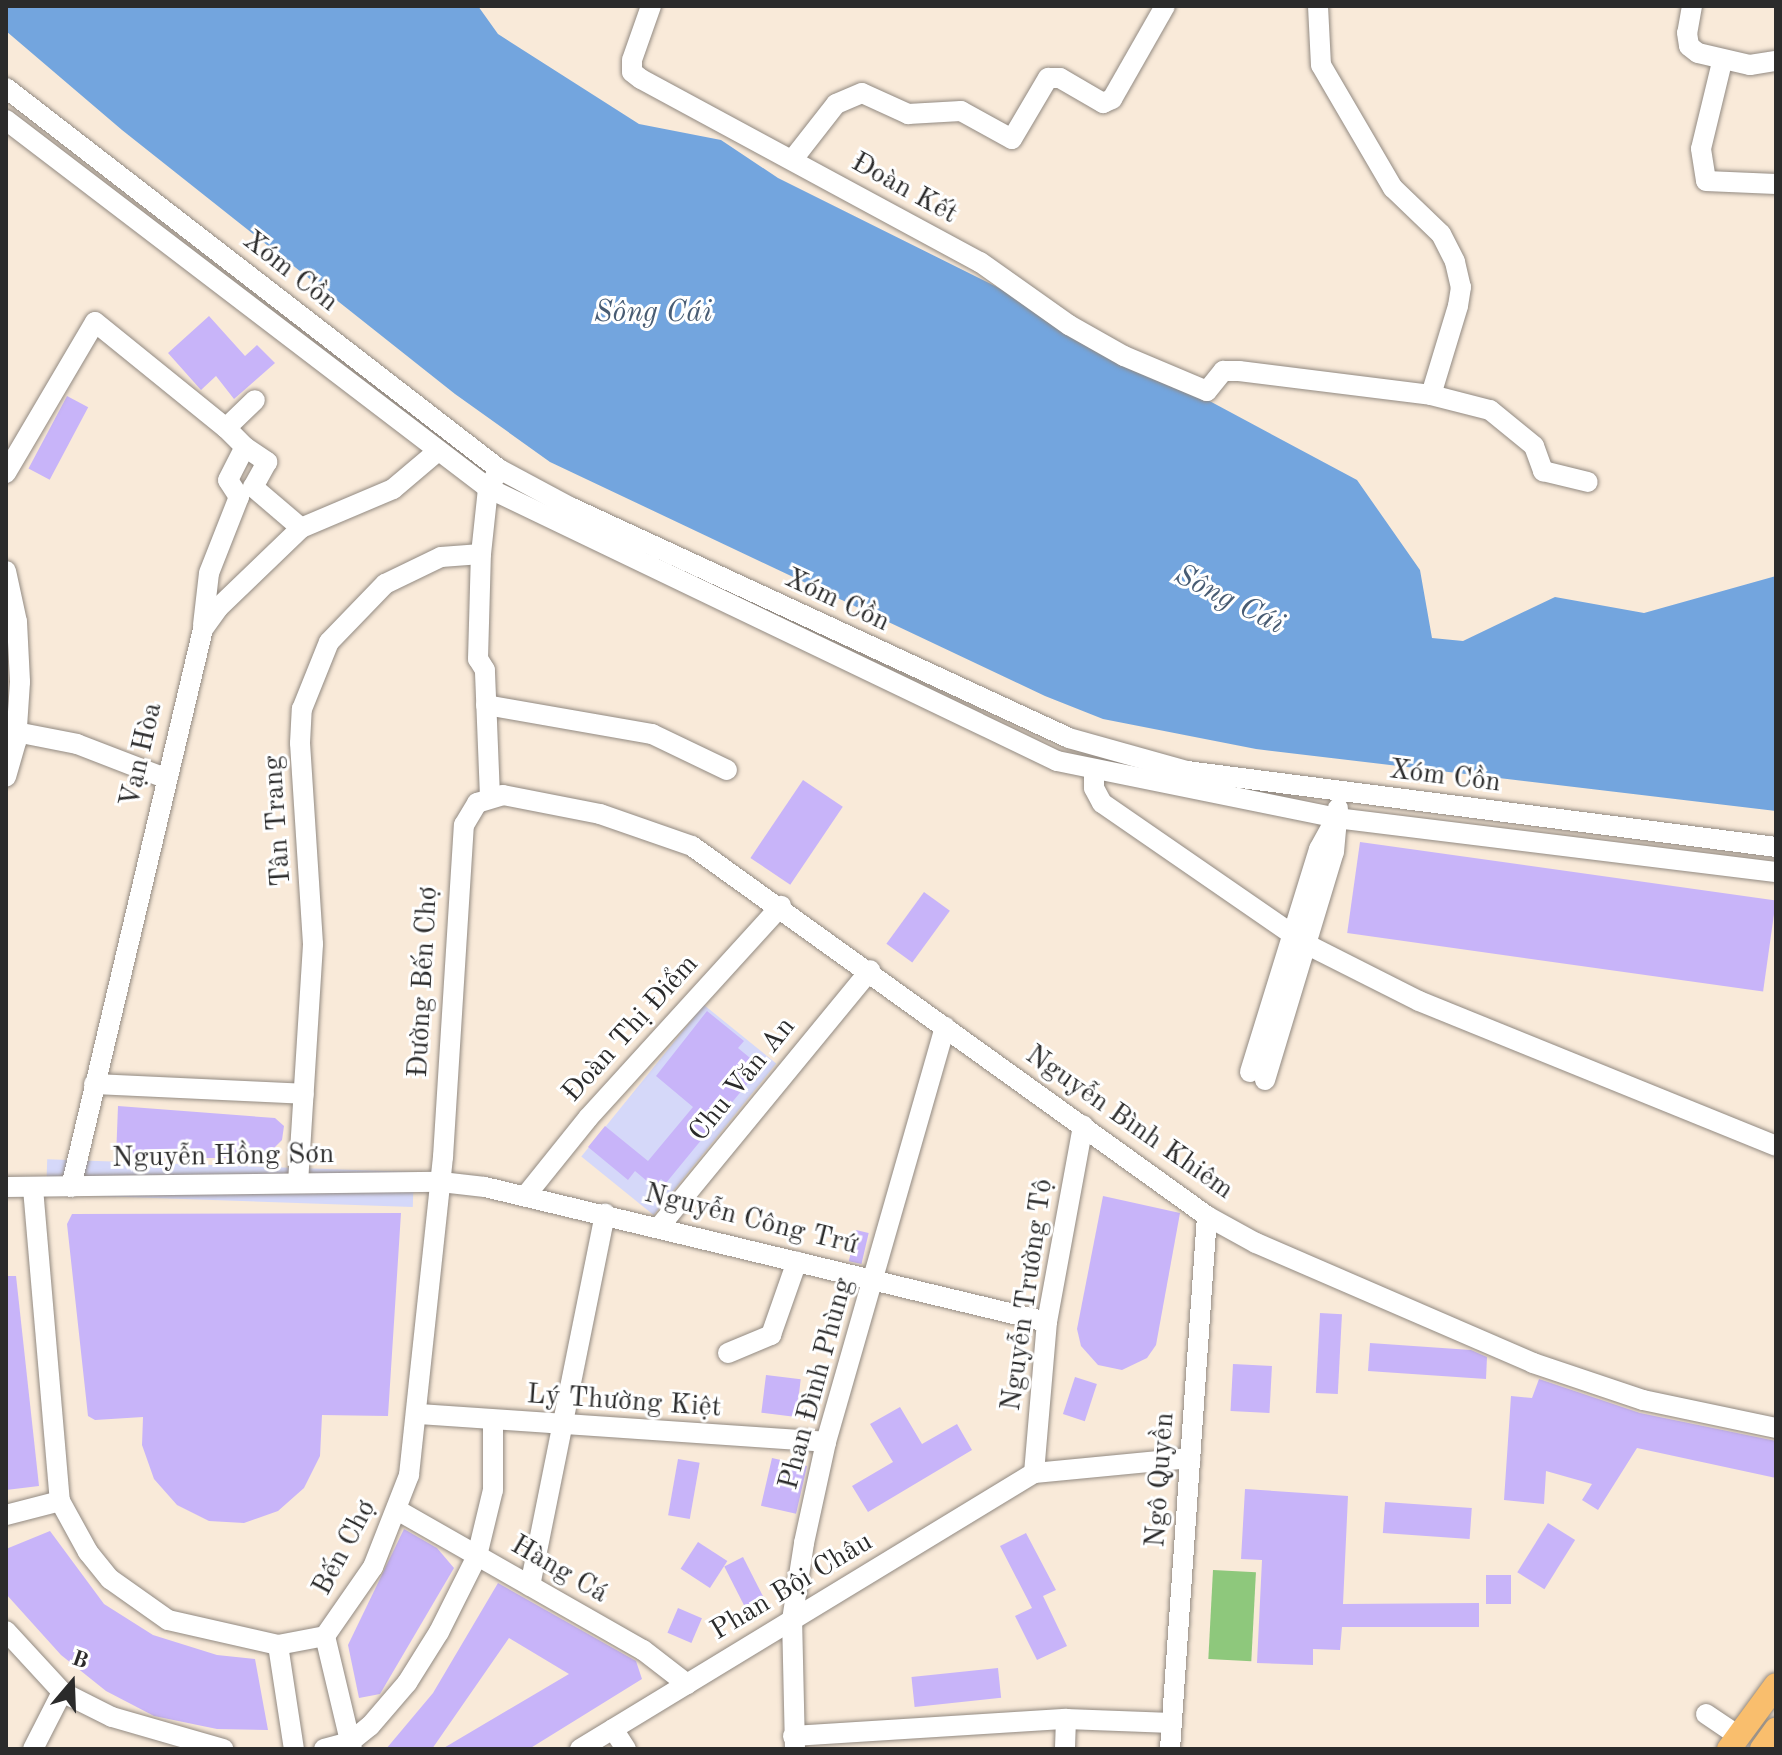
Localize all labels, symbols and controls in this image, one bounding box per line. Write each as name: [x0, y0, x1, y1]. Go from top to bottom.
street label: Đoàn Kết: [845, 146, 963, 232]
street label: Xóm Cồn: [236, 224, 344, 320]
water label: Sông Cái: [594, 295, 712, 331]
water label: Sông Cái: [1168, 557, 1290, 643]
street label: Xóm Cồn: [779, 562, 895, 640]
street label: Vạn Hòa: [114, 699, 170, 811]
street label: Tân Trang: [257, 754, 299, 888]
street label: Xóm Cồn: [1387, 754, 1503, 800]
street label: Đường Bến Chợ: [402, 886, 446, 1078]
street label: Đoàn Thị Điểm: [556, 948, 706, 1110]
street label: Chu Văn An: [683, 1011, 803, 1149]
street label: Nguyễn Bình Khiêm: [1019, 1039, 1239, 1207]
street label: Nguyễn Hồng Sơn: [112, 1138, 334, 1176]
street label: Nguyễn Công Trứ: [641, 1177, 861, 1263]
street label: Nguyễn Trường Tộ: [995, 1177, 1061, 1413]
street label: Phan Đình Phùng: [773, 1274, 861, 1494]
street label: Lý Thường Kiệt: [526, 1378, 722, 1426]
street label: Ngô Quyền: [1140, 1411, 1182, 1549]
street label: Bến Chợ: [306, 1495, 384, 1601]
street label: Phan Bội Châu: [705, 1526, 879, 1648]
street label: Hàng Cá: [504, 1529, 614, 1611]
north arrow: [32, 1643, 112, 1723]
text: B: [69, 1647, 91, 1673]

